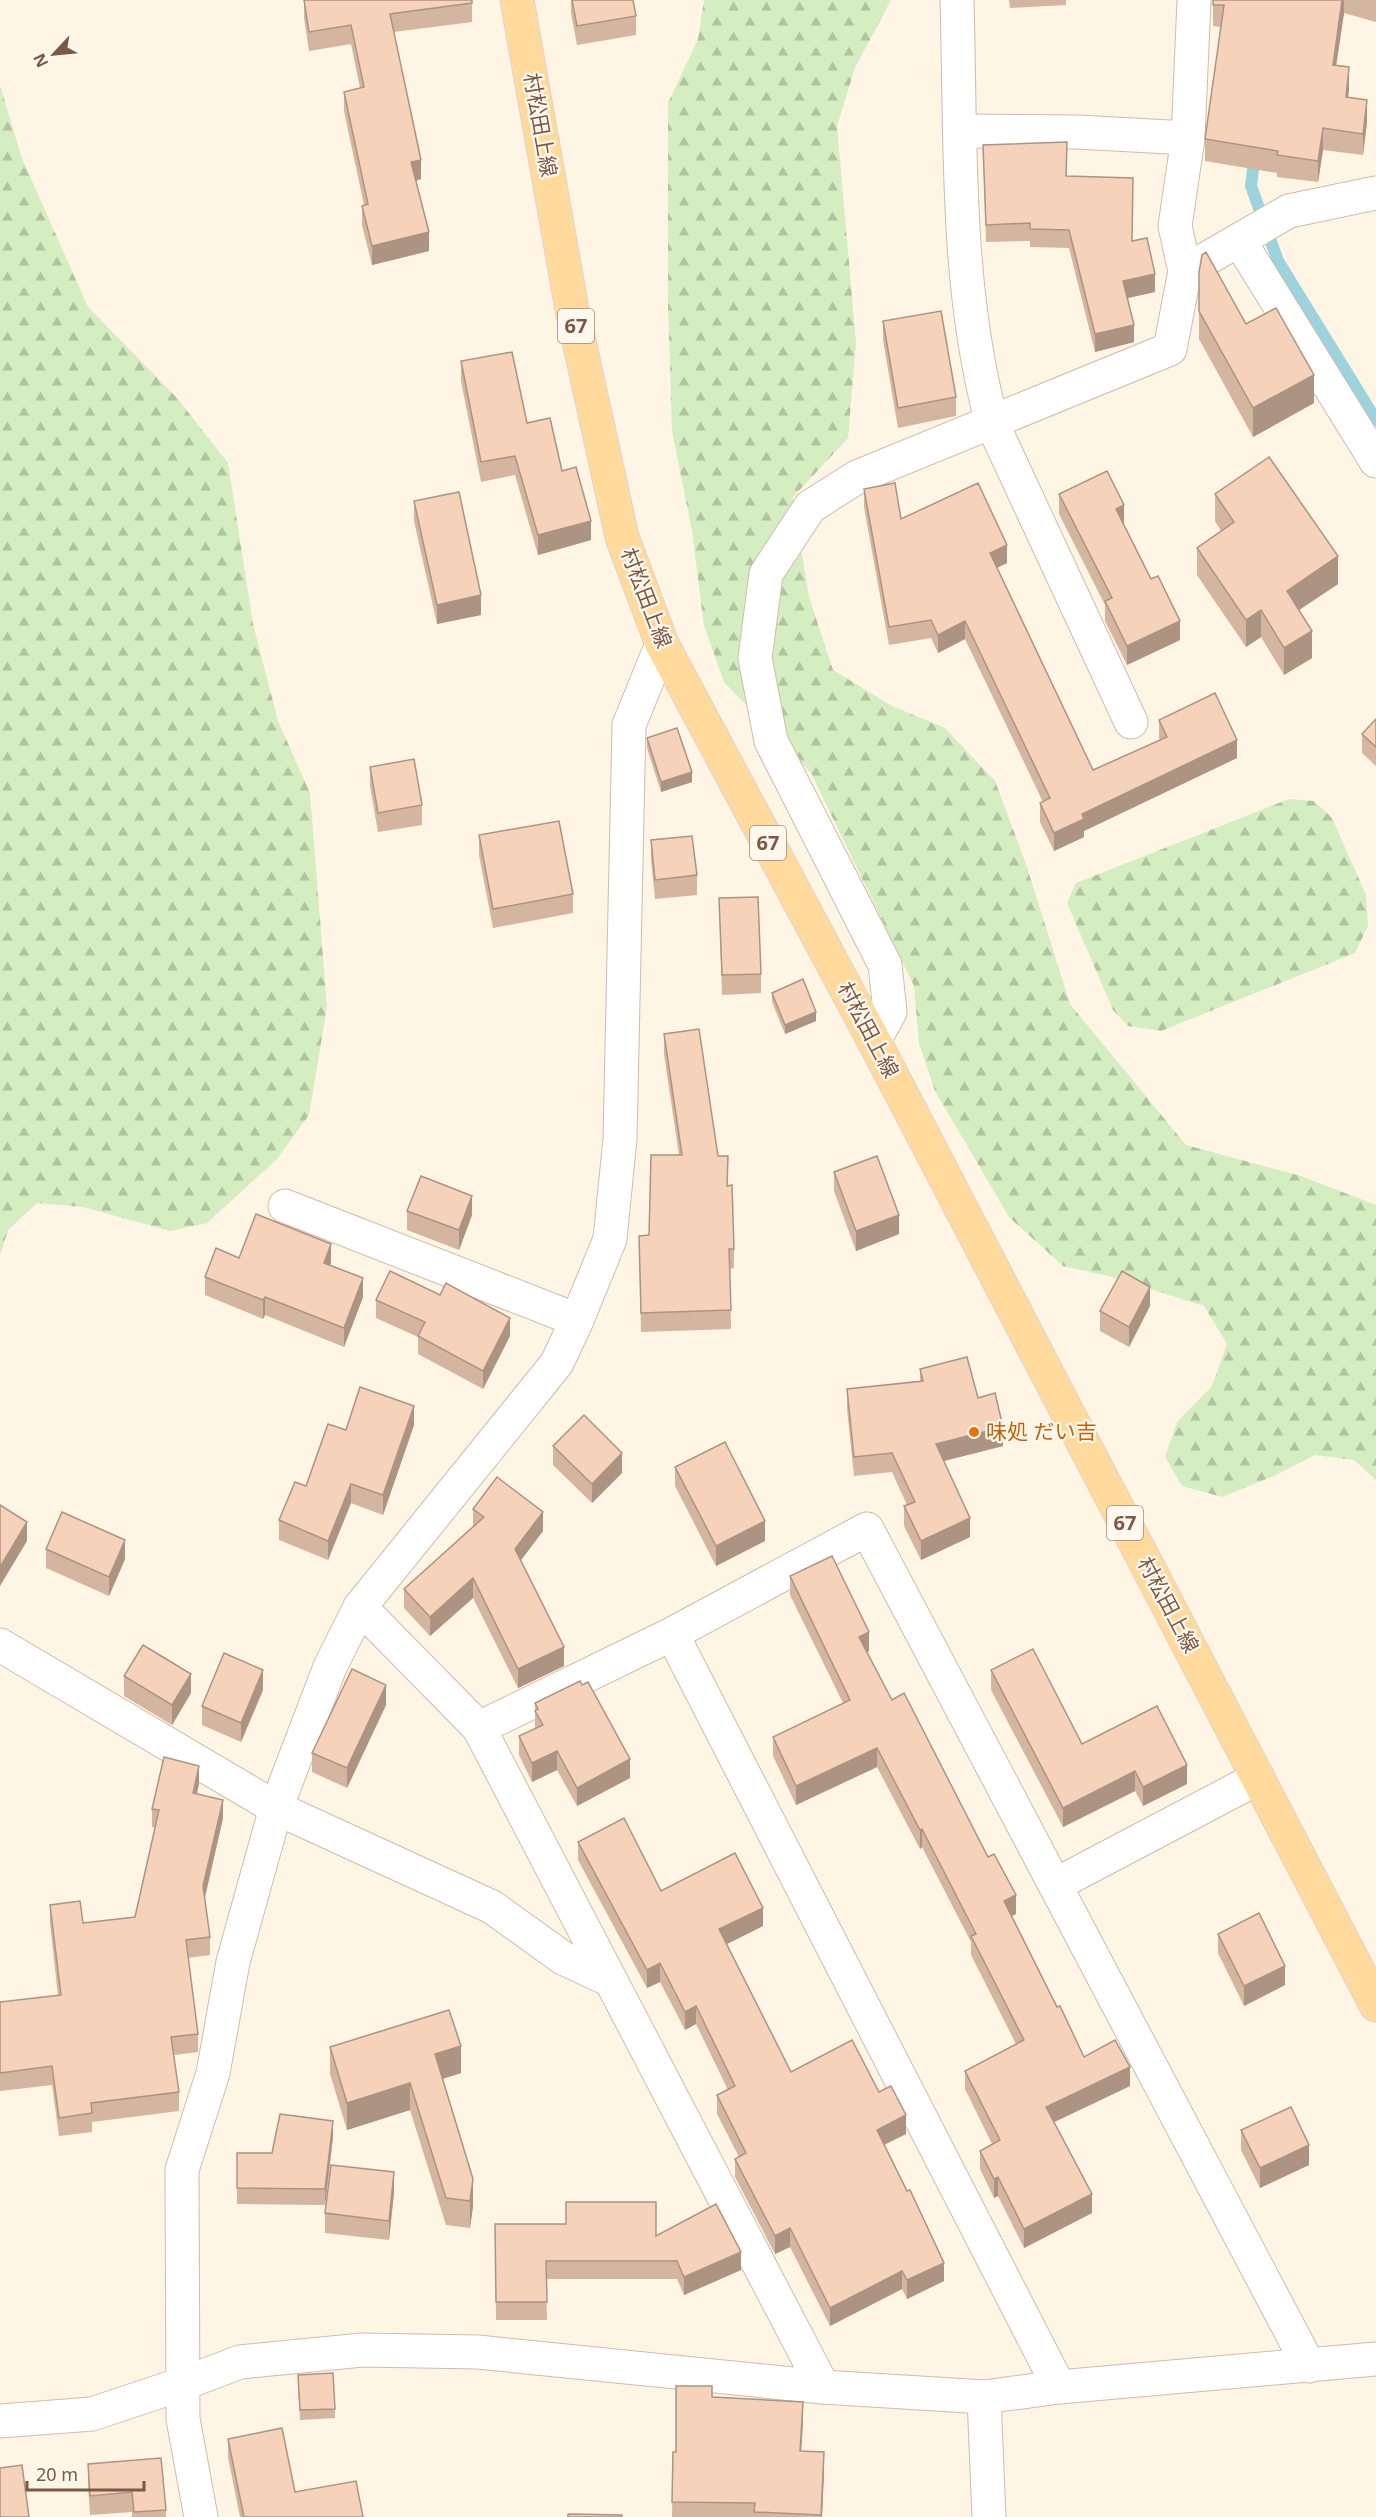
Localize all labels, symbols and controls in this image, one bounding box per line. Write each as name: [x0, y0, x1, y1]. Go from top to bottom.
north arrow: [24, 24, 84, 84]
text: N: [28, 50, 53, 71]
street label: 村松田上線: [518, 71, 564, 179]
road number: 67: [558, 309, 594, 343]
street label: 村松田上線: [615, 544, 679, 652]
road number: 67: [750, 826, 786, 860]
street label: 村松田上線: [832, 977, 906, 1082]
place label: 味処 だい吉: [986, 1417, 1096, 1445]
marker: 味処 だい吉: [967, 1425, 981, 1439]
road number: 67: [1107, 1506, 1143, 1540]
street label: 村松田上線: [1132, 1552, 1206, 1657]
scale bar: [27, 2454, 144, 2492]
text: 20 m: [36, 2462, 78, 2486]

